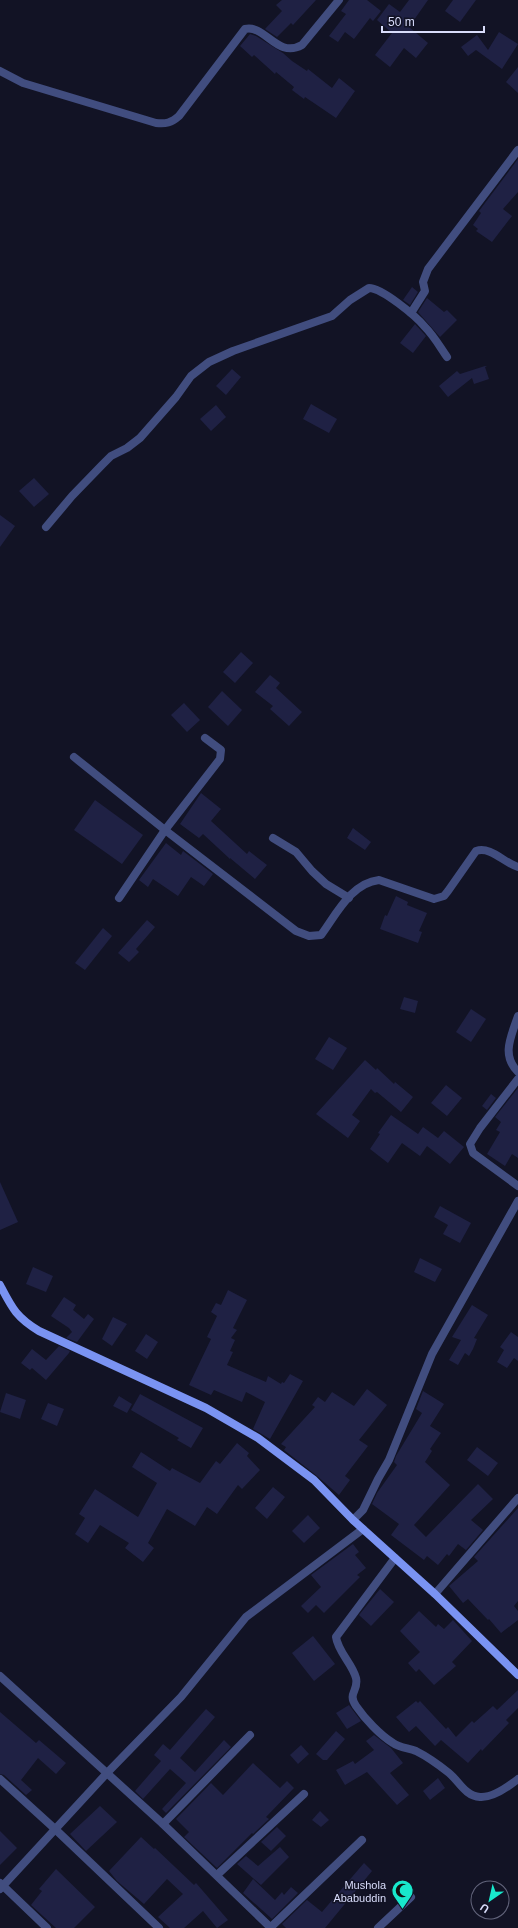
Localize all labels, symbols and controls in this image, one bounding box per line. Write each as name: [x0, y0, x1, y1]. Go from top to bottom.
scale bar: [382, 8, 484, 34]
text: 50 m: [388, 15, 415, 29]
mosque icon: Mushola Ababuddin: [389, 1878, 415, 1911]
place label: Mushola Ababuddin: [333, 1879, 387, 1904]
north arrow: [470, 1880, 510, 1920]
text: U: [478, 1901, 491, 1915]

